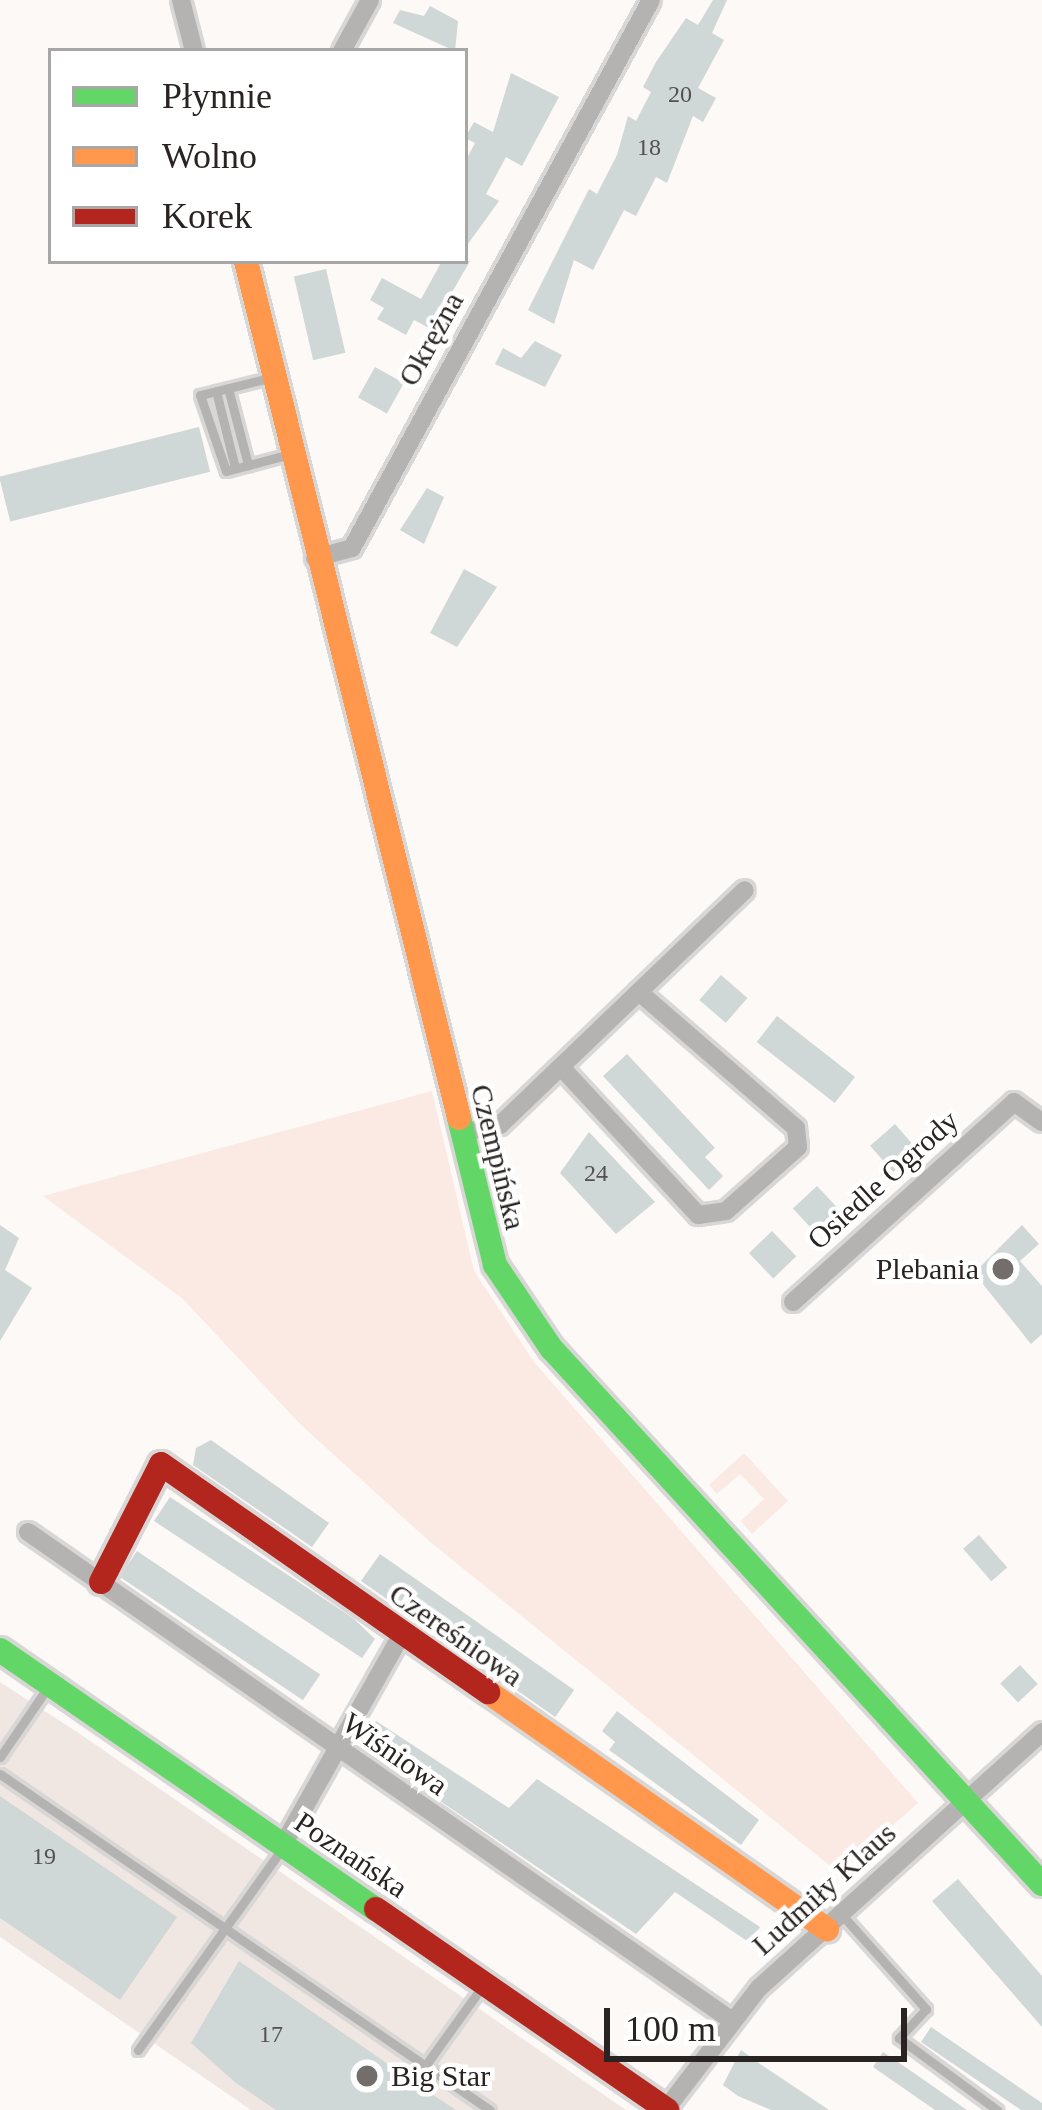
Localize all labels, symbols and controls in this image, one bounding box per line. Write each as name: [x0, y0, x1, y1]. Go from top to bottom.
legend: [48, 48, 468, 264]
text: Płynnie: [162, 76, 272, 116]
house number: 20: [668, 81, 692, 109]
house number: 18: [637, 134, 661, 162]
text: Wolno: [162, 136, 257, 176]
text: Korek: [162, 196, 252, 236]
street label: Okrężna: [391, 286, 471, 392]
street label: Czempińska: [463, 1081, 533, 1233]
street label: Osiedle Ogrody: [800, 1103, 966, 1257]
house number: 24: [584, 1160, 608, 1188]
place label: Plebania: [876, 1251, 979, 1287]
marker: Plebania: [990, 1256, 1016, 1282]
street label: Czereśniowa: [382, 1576, 530, 1694]
street label: Wiśniowa: [335, 1705, 455, 1803]
street label: Poznańska: [288, 1804, 414, 1906]
street label: Ludmiły Klaus: [745, 1815, 903, 1963]
house number: 19: [32, 1843, 56, 1871]
scale bar: [610, 1984, 913, 2058]
text: 100 m: [625, 2009, 716, 2049]
house number: 17: [259, 2021, 283, 2049]
place label: Big Star: [391, 2058, 490, 2094]
marker: Big Star: [354, 2063, 380, 2089]

